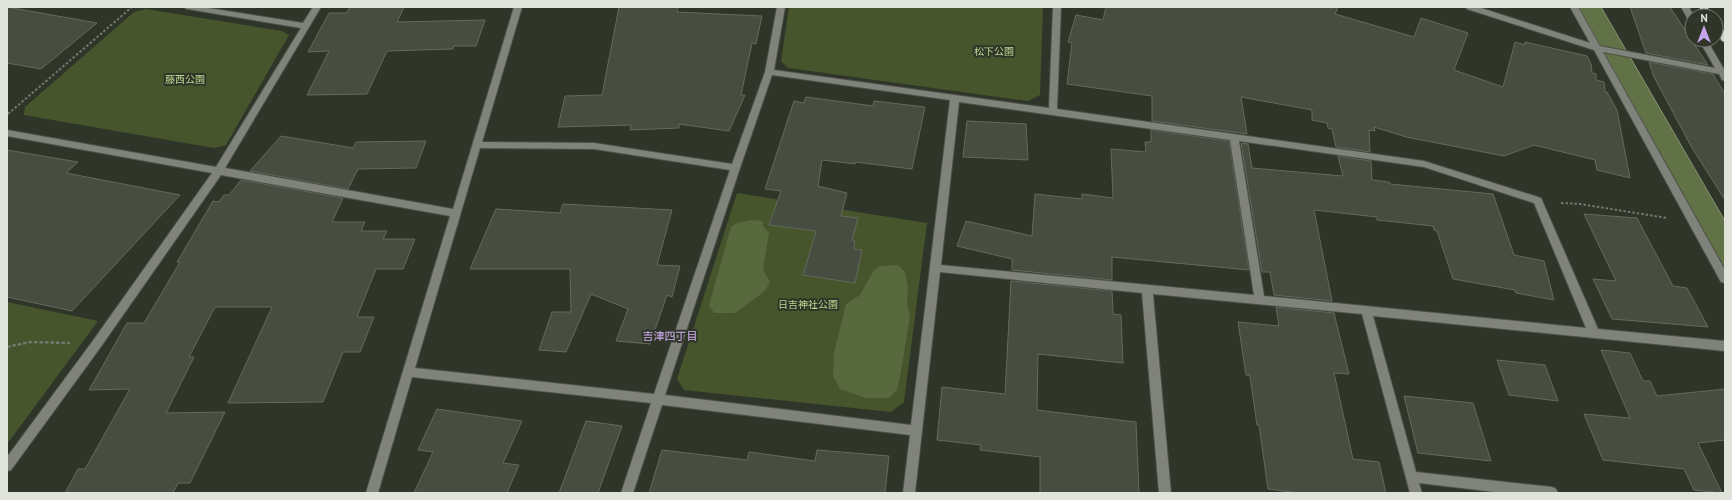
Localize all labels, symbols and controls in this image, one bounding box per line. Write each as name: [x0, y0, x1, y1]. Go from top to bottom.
north arrow: [1684, 8, 1724, 48]
text: N: [1700, 11, 1708, 25]
park label: 松下公園: [974, 45, 1014, 58]
park label: 藤西公園: [165, 73, 205, 86]
park label: 日吉神社公園: [778, 298, 838, 311]
district label: 吉津四丁目: [643, 329, 698, 343]

